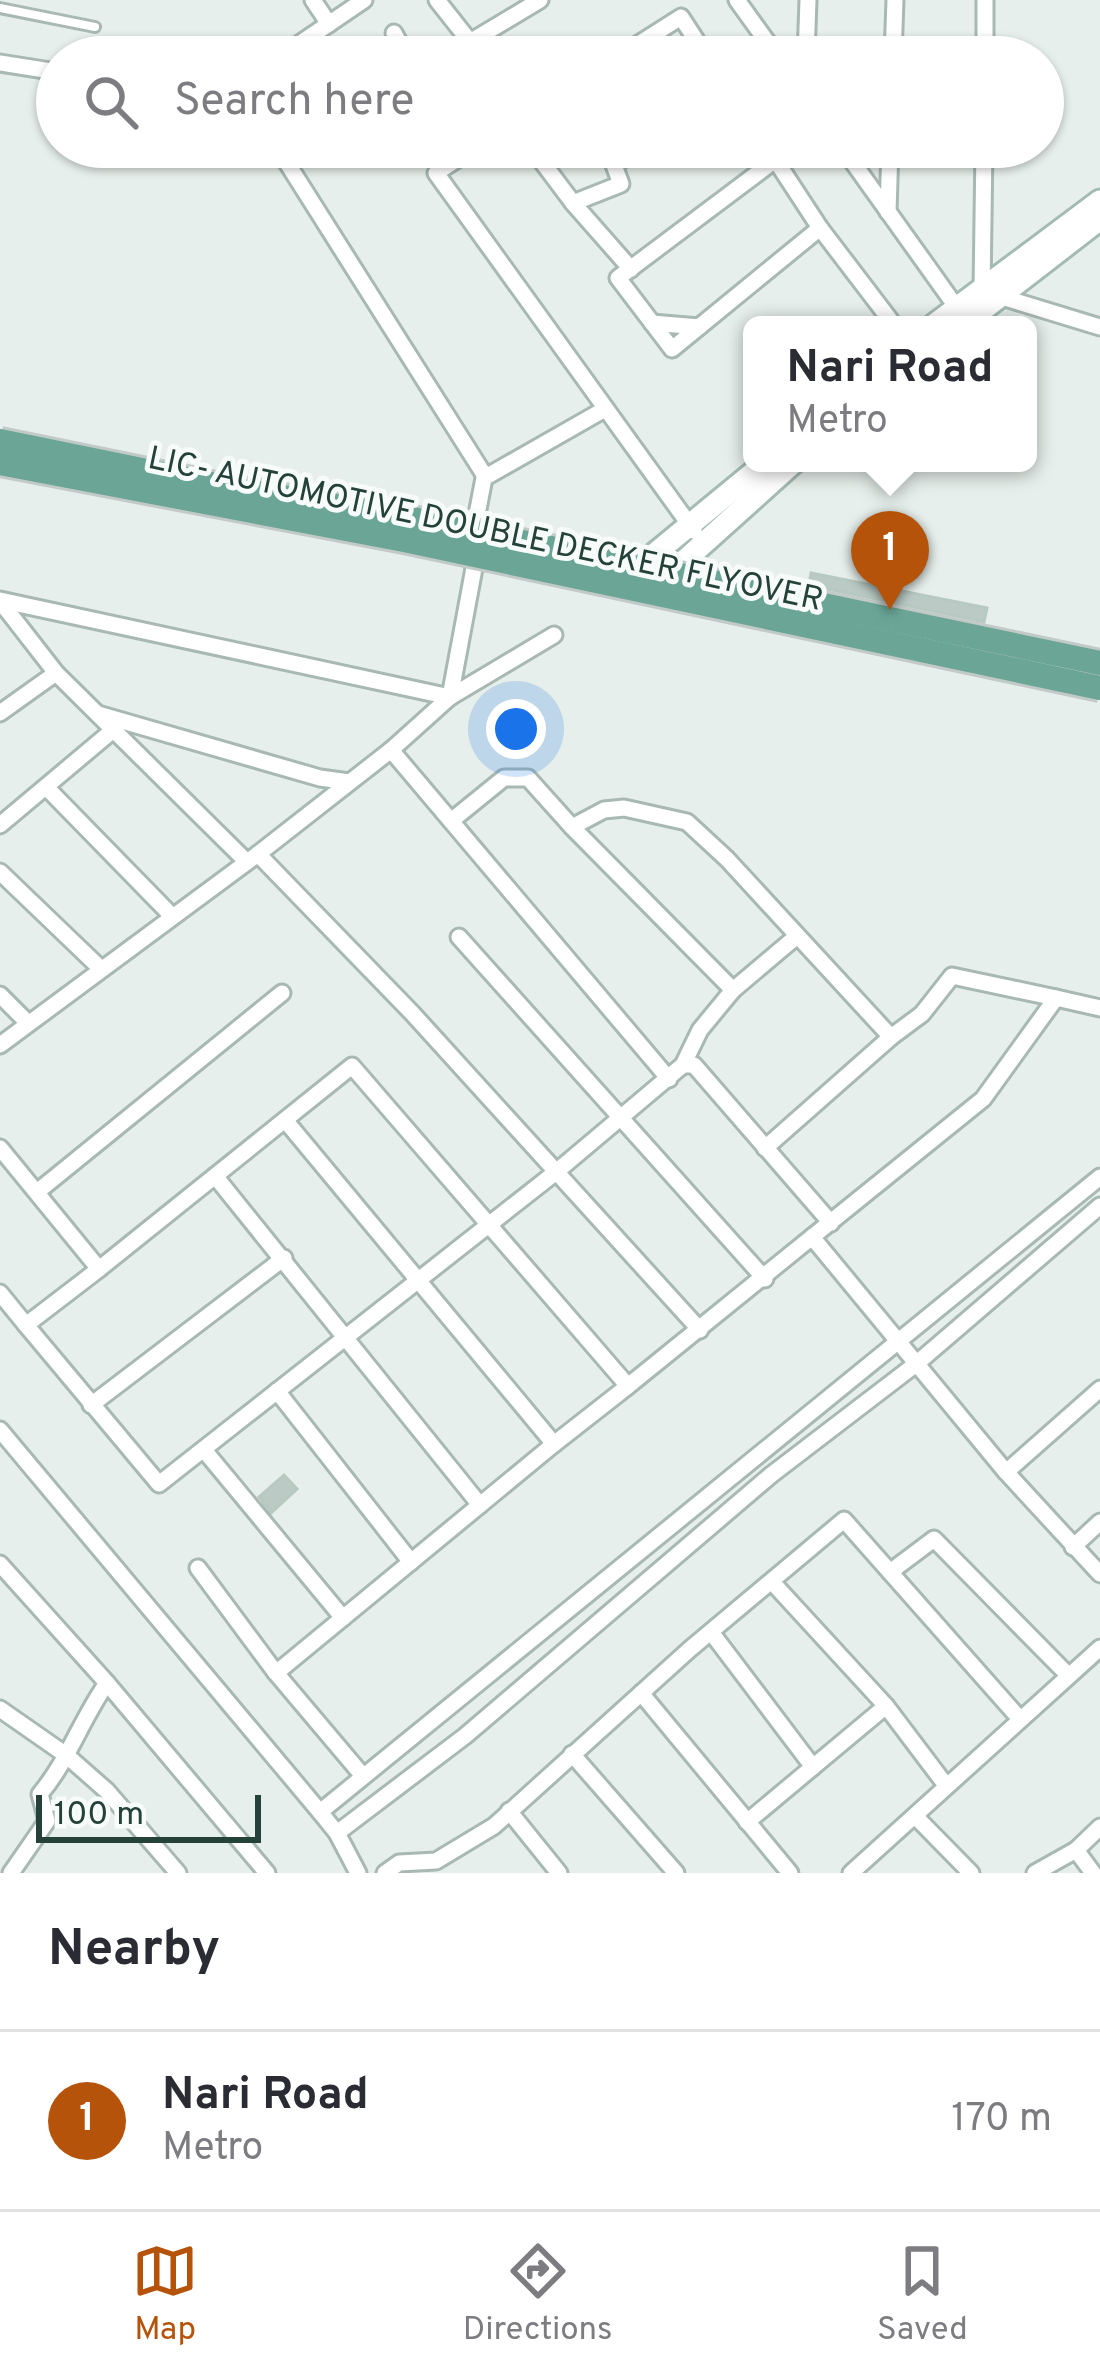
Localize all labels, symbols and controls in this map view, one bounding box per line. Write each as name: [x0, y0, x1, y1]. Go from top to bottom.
search box: [36, 36, 1064, 168]
icon: search: [78, 69, 144, 135]
text: Search here: [174, 74, 414, 131]
popup: [743, 316, 1037, 472]
text: Nari Road: [787, 341, 993, 398]
text: Metro: [787, 398, 888, 447]
street label: LIC- AUTOMOTIVE DOUBLE DECKER FLYOVER: [144, 439, 826, 623]
pin: 1: [851, 511, 929, 610]
your location: [486, 699, 546, 759]
scale bar: [36, 1789, 261, 1842]
text: 100 m: [54, 1795, 144, 1837]
text: Nearby: [48, 1919, 220, 1984]
text: Nari Road: [162, 2068, 369, 2125]
text: 1: [79, 2096, 95, 2145]
text: 170 m: [951, 2096, 1052, 2145]
text: Metro: [162, 2125, 263, 2174]
tab: Map: [132, 2238, 198, 2352]
tab: Directions: [463, 2238, 613, 2352]
tab: Saved: [877, 2238, 968, 2352]

